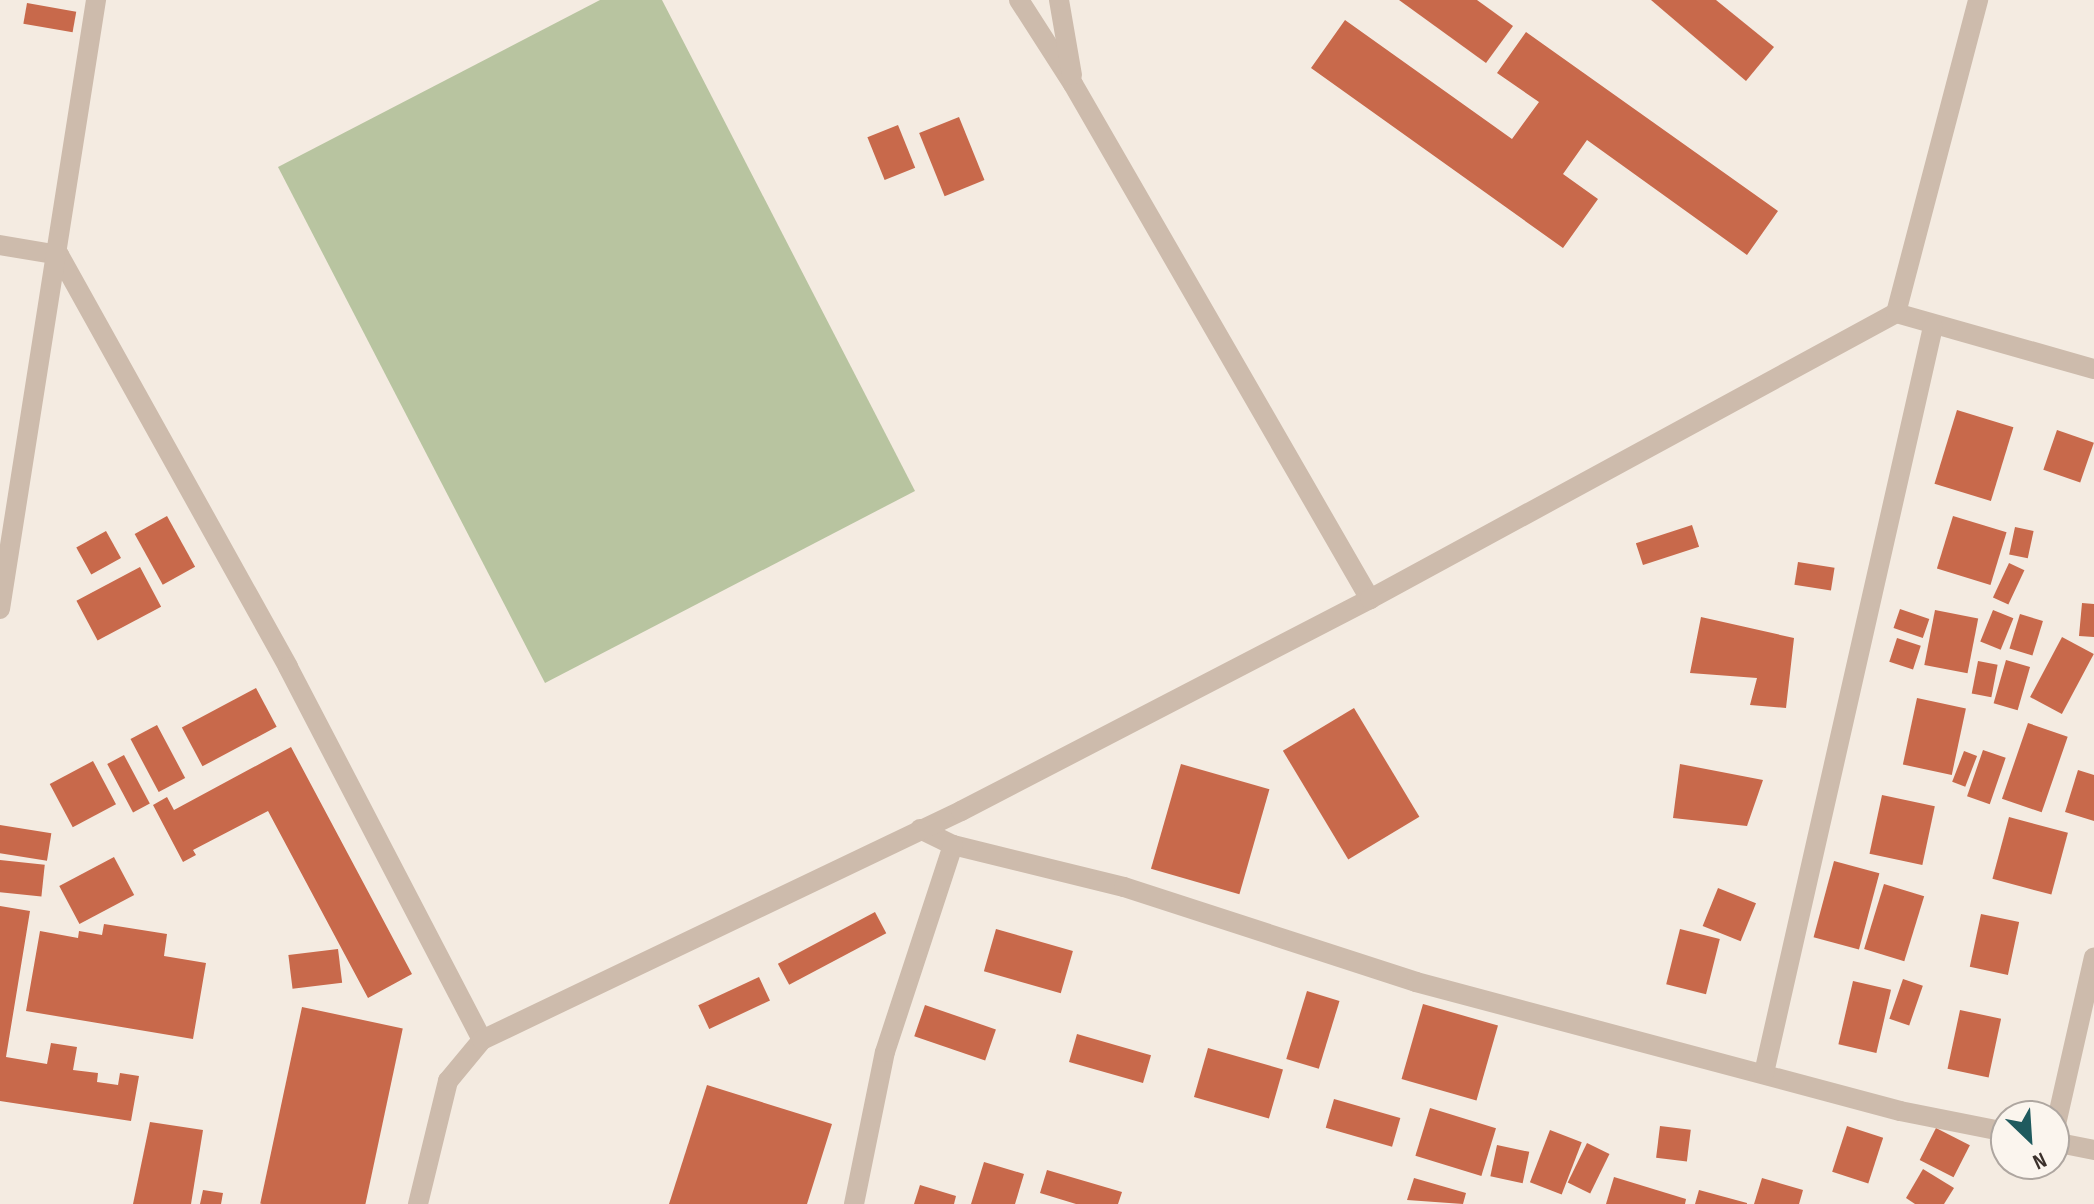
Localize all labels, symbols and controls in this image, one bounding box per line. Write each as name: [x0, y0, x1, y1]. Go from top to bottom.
north arrow: [1990, 1100, 2070, 1180]
text: N: [2028, 1146, 2051, 1175]

